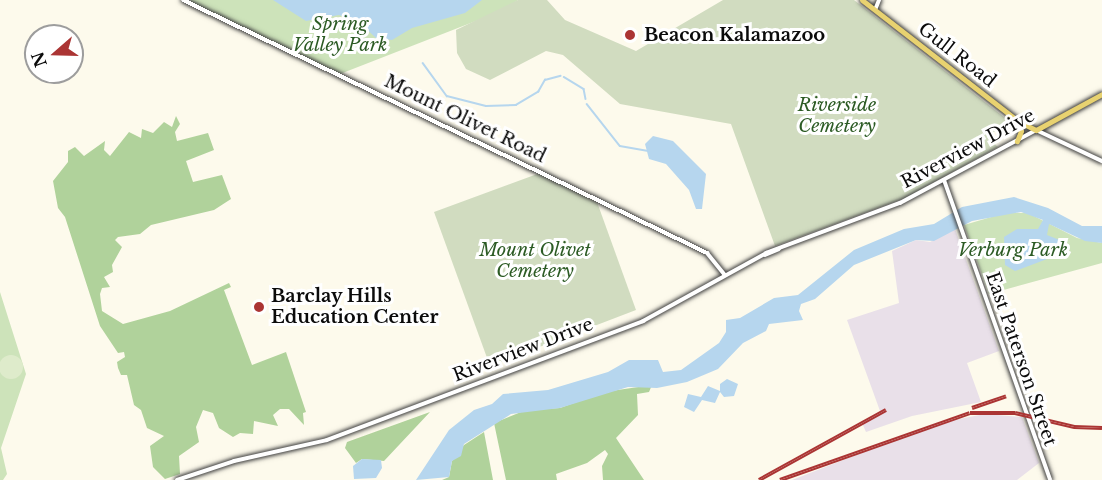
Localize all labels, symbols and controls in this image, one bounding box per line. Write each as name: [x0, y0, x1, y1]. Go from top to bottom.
park label: Spring Valley Park: [293, 14, 387, 57]
street label: Gull Road: [914, 18, 1000, 92]
north arrow: [24, 24, 84, 84]
place label: Beacon Kalamazoo: [644, 24, 825, 46]
marker: Beacon Kalamazoo: [621, 26, 639, 44]
text: N: [27, 49, 51, 70]
street label: Mount Olivet Road: [381, 71, 549, 167]
park label: Riverside Cemetery: [798, 95, 876, 138]
street label: Riverview Drive: [897, 105, 1039, 193]
park label: Verburg Park: [958, 239, 1068, 261]
park label: Mount Olivet Cemetery: [479, 240, 591, 282]
street label: East Paterson Street: [981, 269, 1061, 449]
place label: Barclay Hills Education Center: [271, 286, 438, 328]
marker: Barclay Hills Education Center: [252, 300, 266, 314]
street label: Riverview Drive: [450, 313, 596, 387]

